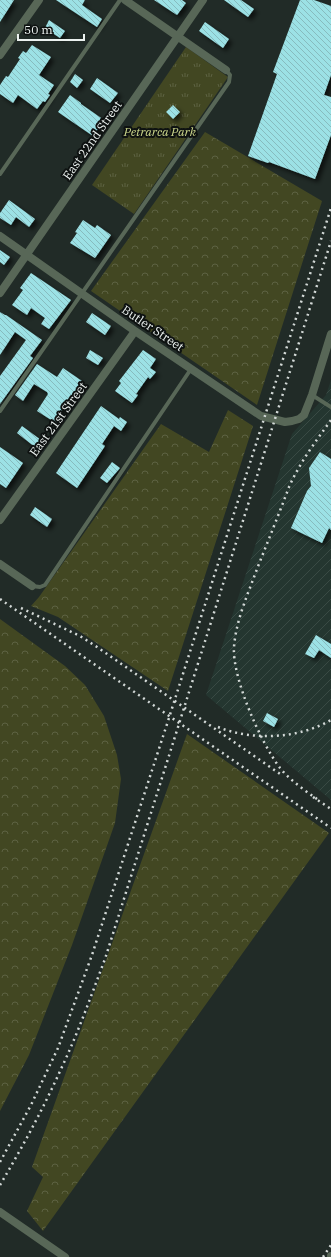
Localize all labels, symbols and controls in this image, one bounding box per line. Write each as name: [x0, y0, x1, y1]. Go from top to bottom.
scale bar: [18, 16, 84, 42]
text: 50 m: [24, 22, 53, 37]
street label: East 22nd Street: [59, 98, 125, 182]
park label: Petrarca Park: [123, 124, 197, 139]
street label: Butler Street: [119, 302, 187, 354]
street label: East 21st Street: [26, 379, 90, 459]

